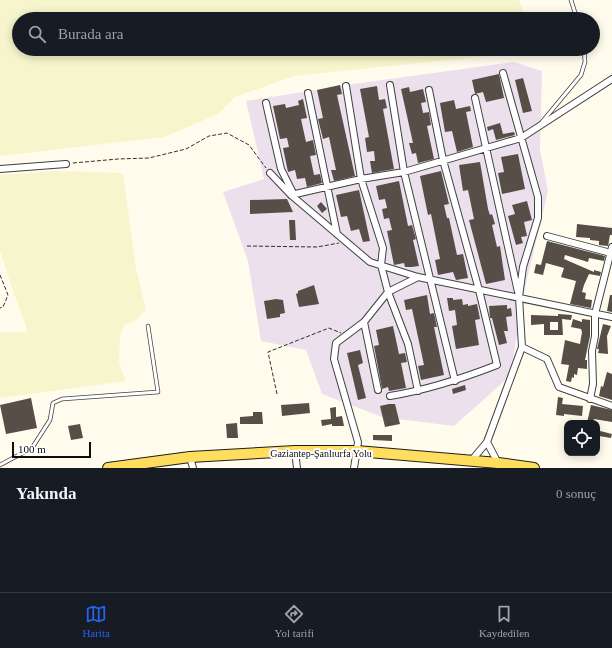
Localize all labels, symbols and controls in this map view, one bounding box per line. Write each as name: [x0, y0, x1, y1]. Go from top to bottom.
search box: [12, 12, 600, 56]
icon: search: [26, 23, 48, 45]
text: Burada ara: [58, 26, 123, 42]
map controls: [564, 420, 600, 456]
button: locate: [564, 420, 600, 456]
scale bar: [12, 440, 91, 459]
text: 100 m: [18, 443, 46, 455]
street label: Gaziantep-Şanlıurfa Yolu: [270, 448, 372, 459]
text: Yakında: [16, 484, 76, 503]
text: 0 sonuç: [556, 486, 596, 501]
tab: Harita: [82, 603, 110, 639]
tab: Yol tarifi: [275, 603, 314, 639]
tab: Kaydedilen: [479, 603, 530, 639]

